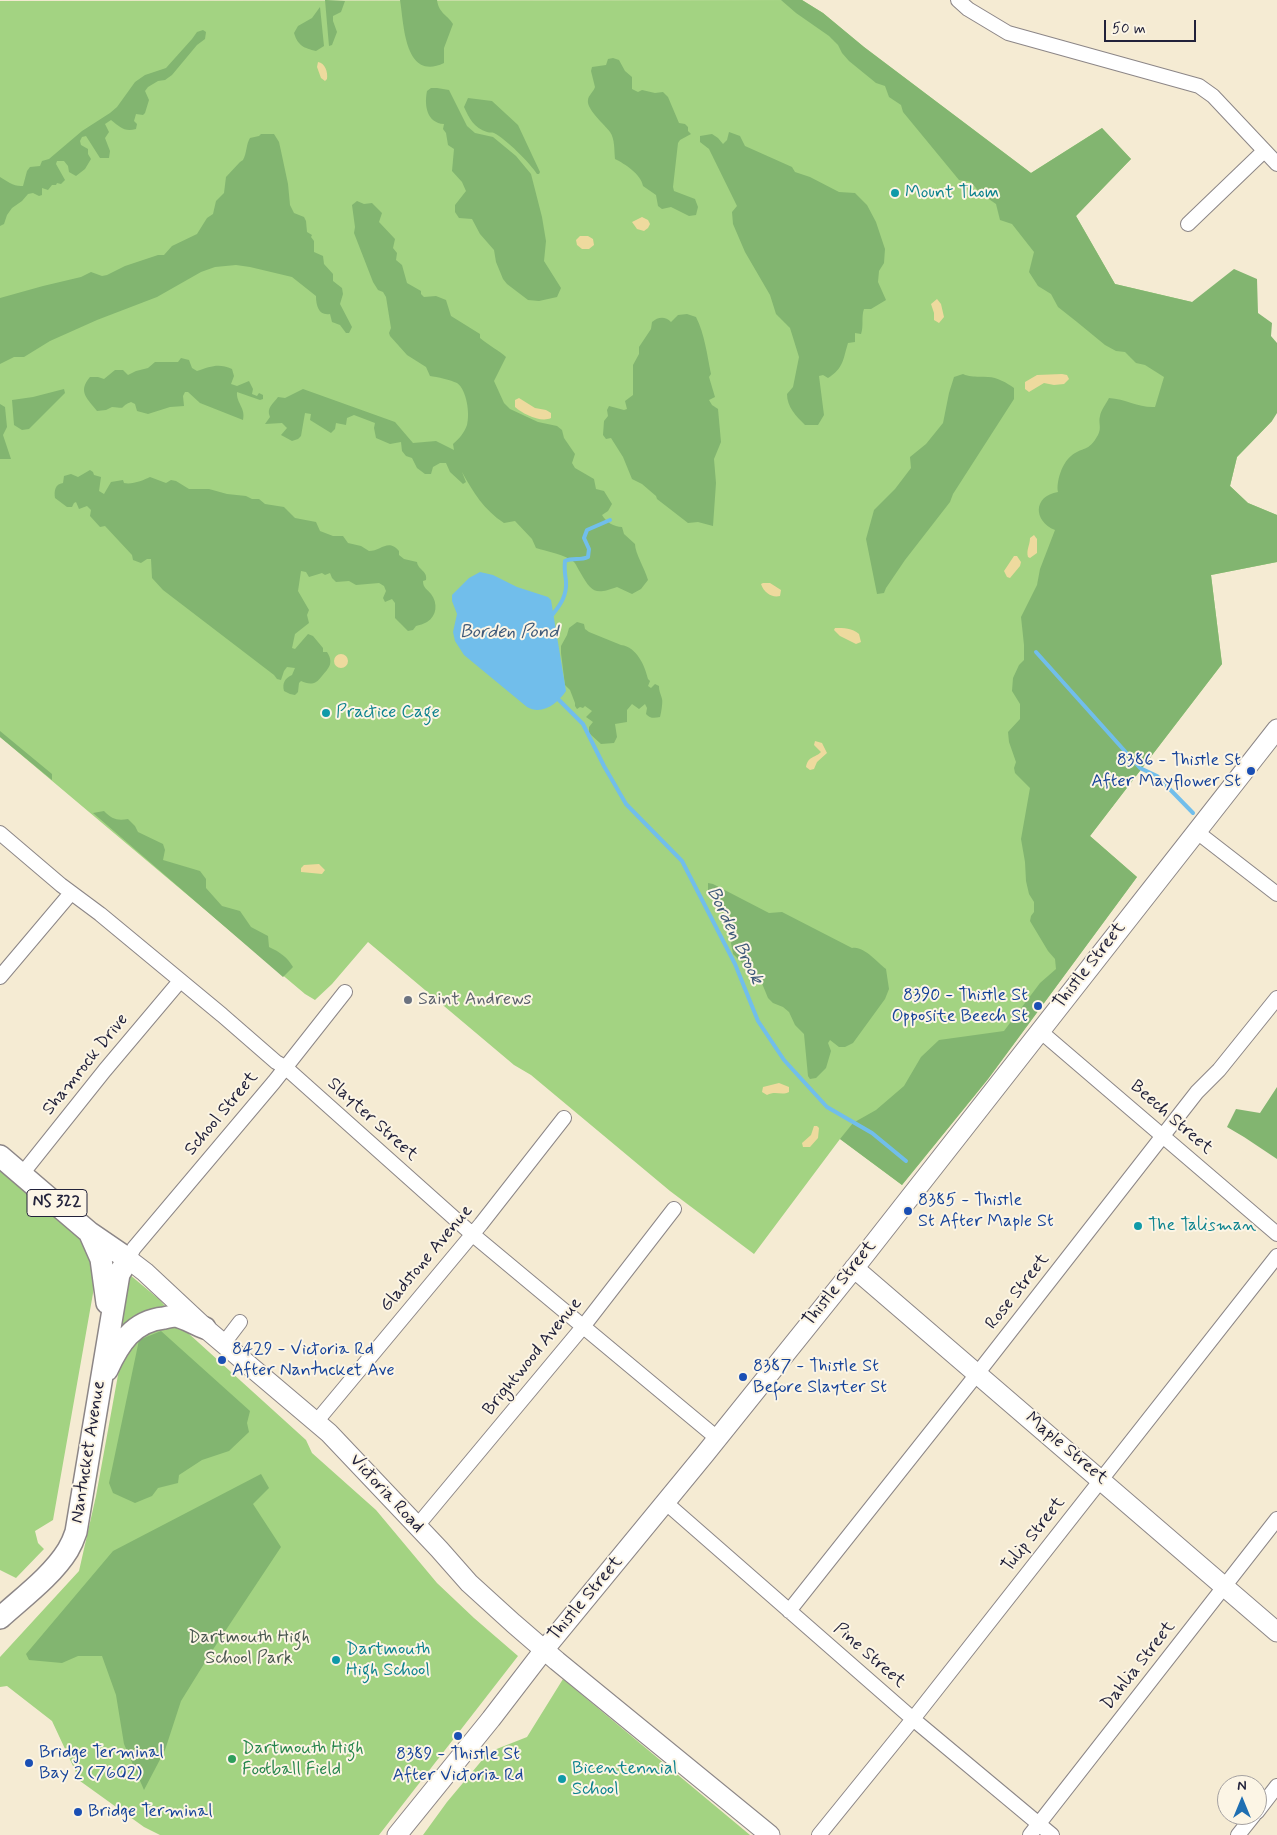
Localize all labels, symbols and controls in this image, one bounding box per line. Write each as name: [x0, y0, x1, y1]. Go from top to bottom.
scale bar: [1107, 10, 1200, 42]
text: 50 m: [1112, 19, 1146, 39]
place label: Mount Thom: [905, 182, 999, 204]
marker: Mount Thom: [889, 187, 901, 199]
water label: Borden Pond: [460, 622, 558, 644]
place label: Practice Cage: [336, 702, 440, 724]
marker: Practice Cage: [320, 707, 332, 719]
place label: 8386 - Thistle St After Mayflower St: [1091, 750, 1241, 792]
marker: 8386 - Thistle St After Mayflower St: [1245, 765, 1257, 777]
water label: Borden Brook: [701, 884, 767, 988]
street label: Thistle Street: [1049, 918, 1131, 1014]
place label: 8390 - Thistle St Opposite Beech St: [892, 985, 1028, 1028]
place label: Saint Andrews: [418, 989, 532, 1011]
marker: Saint Andrews: [402, 994, 414, 1006]
marker: 8390 - Thistle St Opposite Beech St: [1032, 1000, 1044, 1012]
street label: Shamrock Drive: [38, 1010, 134, 1120]
street label: School Street: [181, 1068, 263, 1160]
street label: Slayter Street: [322, 1074, 422, 1166]
street label: Beech Street: [1125, 1076, 1217, 1160]
road number: NS 322: [27, 1190, 87, 1216]
place label: 8385 - Thistle St After Maple St: [918, 1190, 1054, 1232]
street label: Gladstone Avenue: [376, 1201, 478, 1317]
marker: 8385 - Thistle St After Maple St: [902, 1205, 914, 1217]
place label: The Talisman: [1148, 1215, 1256, 1237]
marker: The Talisman: [1132, 1220, 1144, 1232]
street label: Thistle Street: [799, 1237, 881, 1331]
street label: Rose Street: [982, 1250, 1054, 1334]
street label: Brightwood Avenue: [479, 1294, 587, 1420]
place label: 8429 - Victoria Rd After Nantucket Ave: [232, 1339, 395, 1382]
marker: 8429 - Victoria Rd After Nantucket Ave: [216, 1354, 228, 1366]
place label: 8387 - Thistle St Before Slayter St: [753, 1356, 887, 1398]
marker: 8387 - Thistle St Before Slayter St: [737, 1371, 749, 1383]
street label: Nantucket Avenue: [67, 1379, 111, 1525]
street label: Maple Street: [1020, 1408, 1112, 1490]
street label: Victoria Road: [344, 1450, 428, 1538]
street label: Tulip Street: [998, 1493, 1070, 1577]
street label: Thistle Street: [544, 1552, 628, 1646]
street label: Dahlia Street: [1097, 1617, 1181, 1715]
street label: Pine Street: [828, 1619, 910, 1693]
park label: Dartmouth High School Park: [188, 1627, 310, 1670]
place label: Dartmouth High School: [346, 1639, 430, 1682]
marker: Dartmouth High School: [330, 1654, 342, 1666]
marker: 8389 - Thistle St After Victoria Rd: [452, 1730, 464, 1742]
place label: Dartmouth High Football Field: [242, 1738, 364, 1780]
place label: Bridge Terminal Bay 2 (7602): [39, 1742, 164, 1785]
place label: 8389 - Thistle St After Victoria Rd: [393, 1744, 523, 1786]
marker: Dartmouth High Football Field: [226, 1753, 238, 1765]
marker: Bridge Terminal Bay 2 (7602): [23, 1757, 35, 1769]
place label: Bicentennial School: [572, 1758, 677, 1800]
marker: Bicentennial School: [556, 1773, 568, 1785]
north arrow: [1217, 1775, 1267, 1825]
text: N: [1237, 1777, 1247, 1795]
place label: Bridge Terminal: [88, 1801, 213, 1823]
marker: Bridge Terminal: [72, 1806, 84, 1818]

